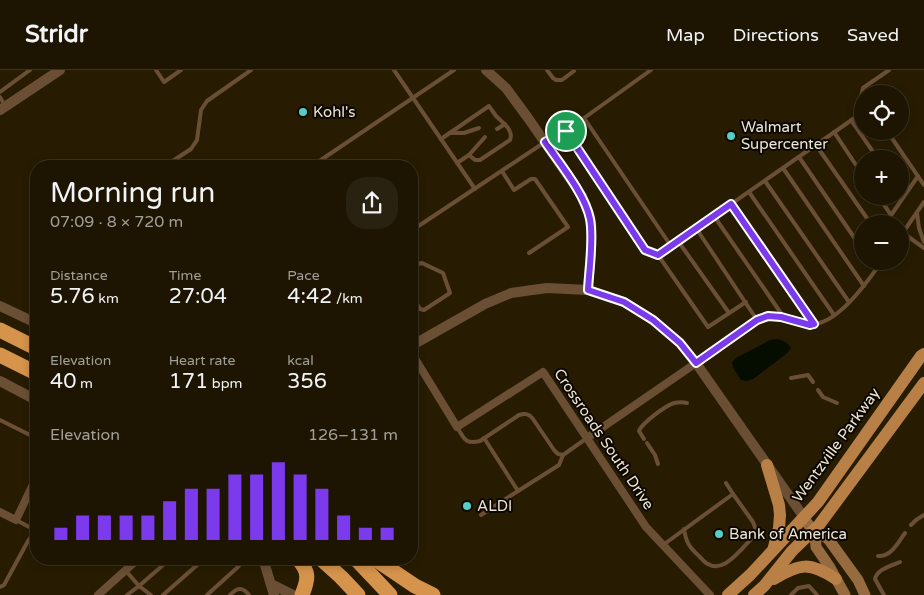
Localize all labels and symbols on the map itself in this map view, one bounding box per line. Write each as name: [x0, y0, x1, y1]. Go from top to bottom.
place label: Kohl's: [313, 103, 356, 121]
marker: Kohl's: [297, 106, 309, 118]
pin: [545, 110, 587, 152]
place label: Walmart Supercenter: [741, 118, 828, 153]
marker: Walmart Supercenter: [725, 130, 737, 142]
street label: Crossroads South Drive: [550, 365, 658, 513]
street label: Wentzville Parkway: [788, 384, 884, 506]
place label: ALDI: [477, 497, 512, 515]
marker: ALDI: [461, 500, 473, 512]
place label: Bank of America: [729, 525, 847, 543]
marker: Bank of America: [713, 528, 725, 540]

